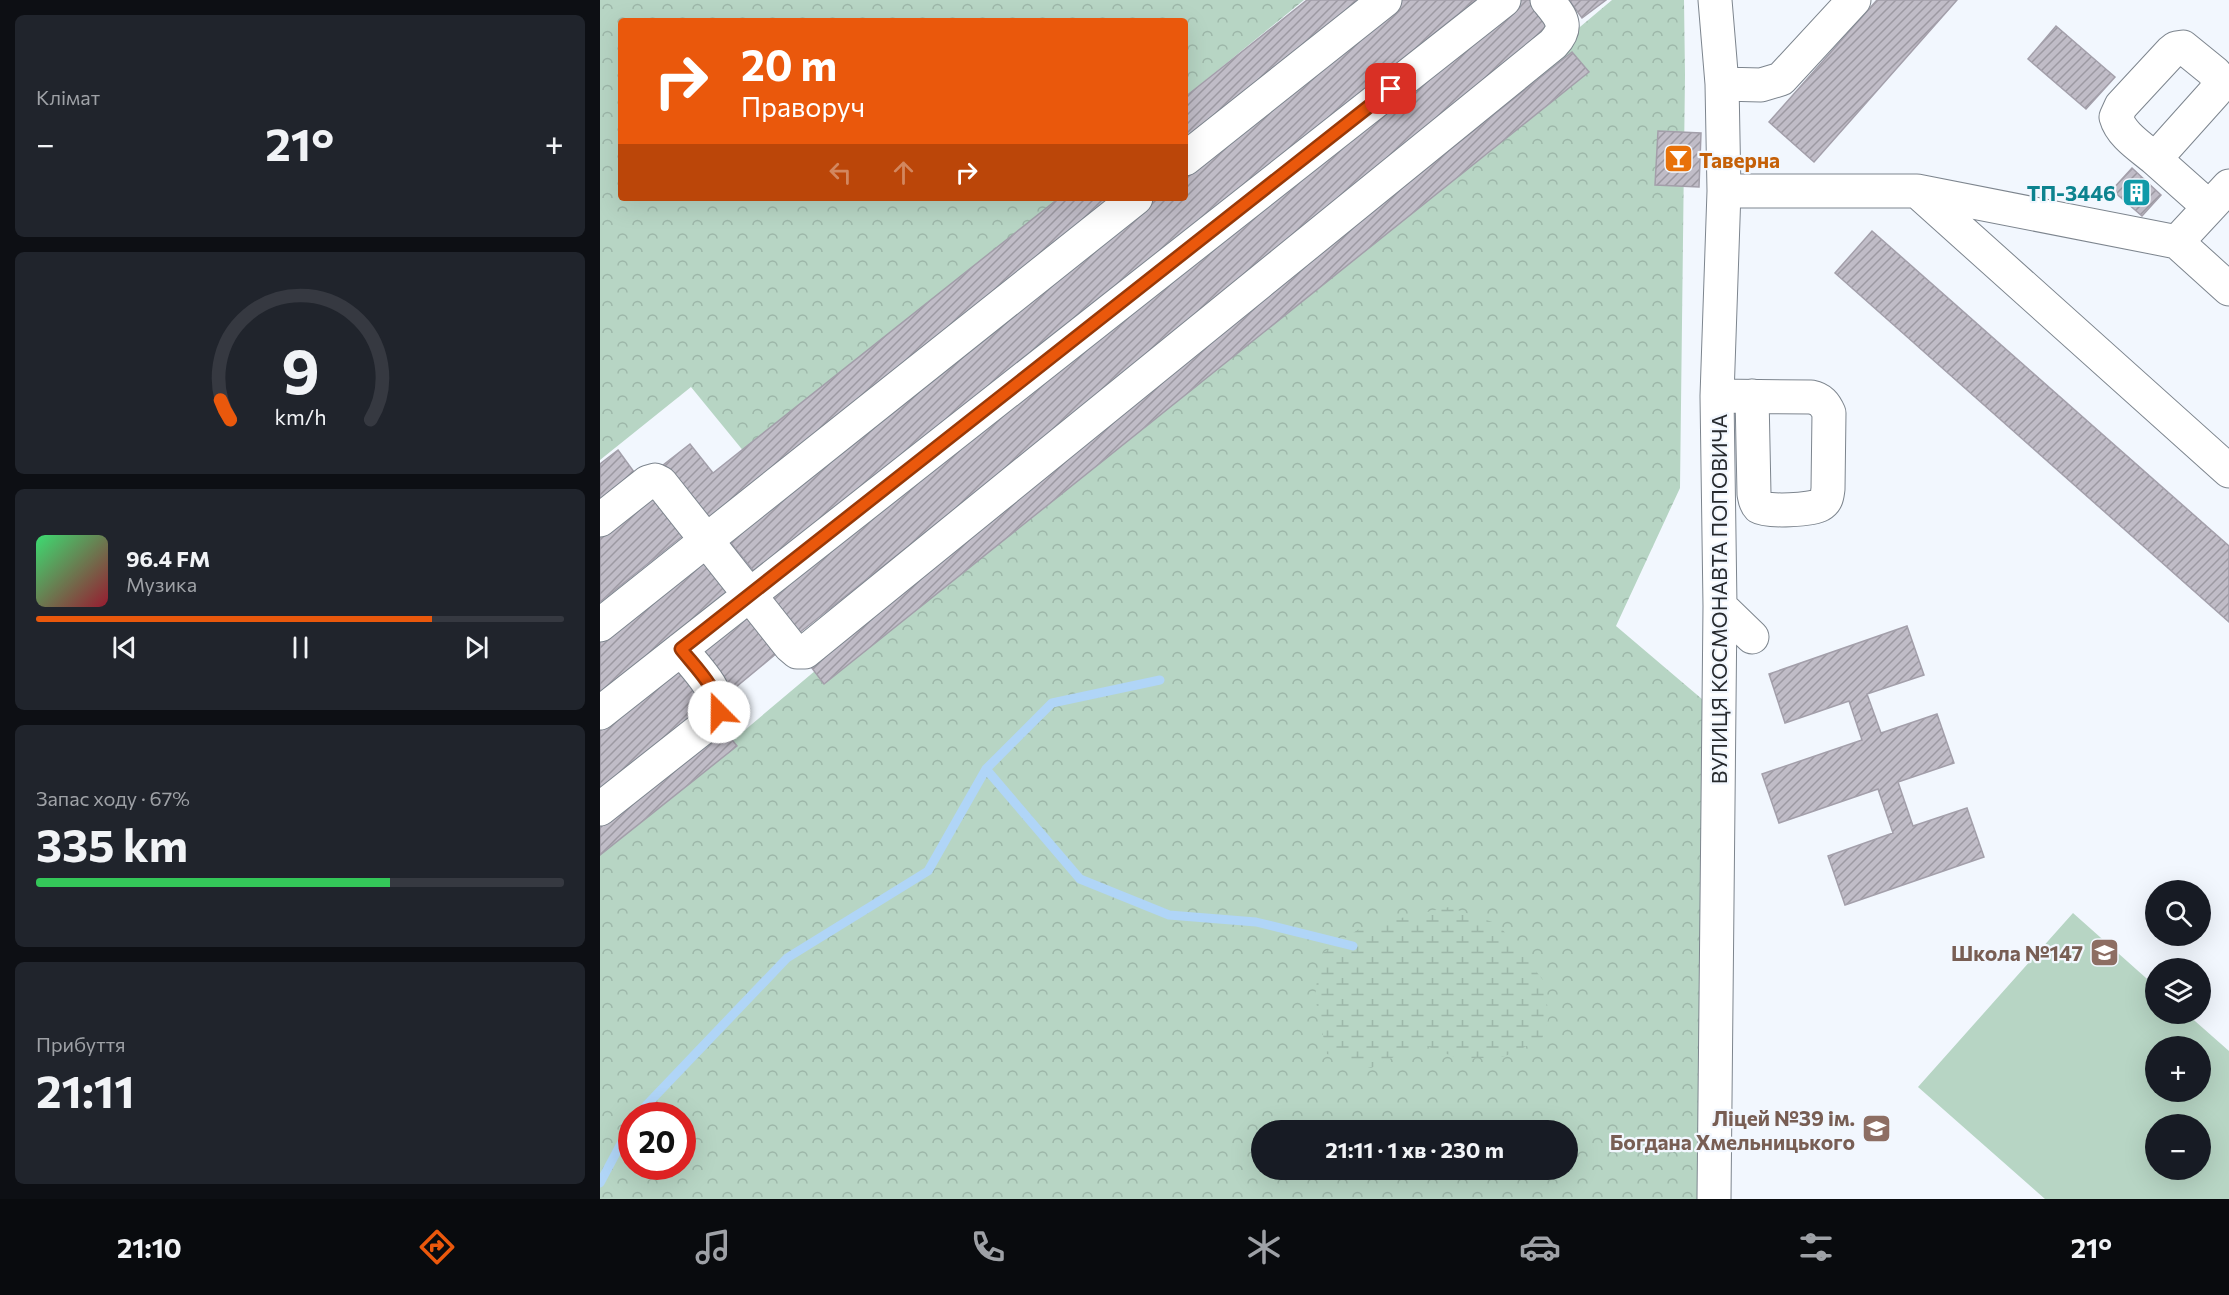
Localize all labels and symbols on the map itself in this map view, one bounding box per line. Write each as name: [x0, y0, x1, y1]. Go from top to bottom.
pin: [1365, 63, 1416, 114]
bar icon: Таверна: [1662, 143, 1694, 175]
place label: Таверна: [1699, 147, 1780, 172]
building icon: ТП-3446: [2121, 176, 2153, 208]
place label: ТП-3446: [2027, 180, 2116, 205]
street label: ВУЛИЦЯ КОСМОНАВТА ПОПОВИЧА: [1706, 414, 1731, 784]
position arrow: [687, 680, 751, 744]
school or university icon: Школа №147: [2088, 936, 2120, 968]
place label: Школа №147: [1951, 940, 2083, 965]
speed limit sign: 20: [618, 1102, 696, 1180]
place label: Ліцей №39 ім. Богдана Хмельницького: [1610, 1105, 1855, 1154]
school or university icon: Ліцей №39 ім. Богдана Хмельницького: [1860, 1113, 1892, 1145]

